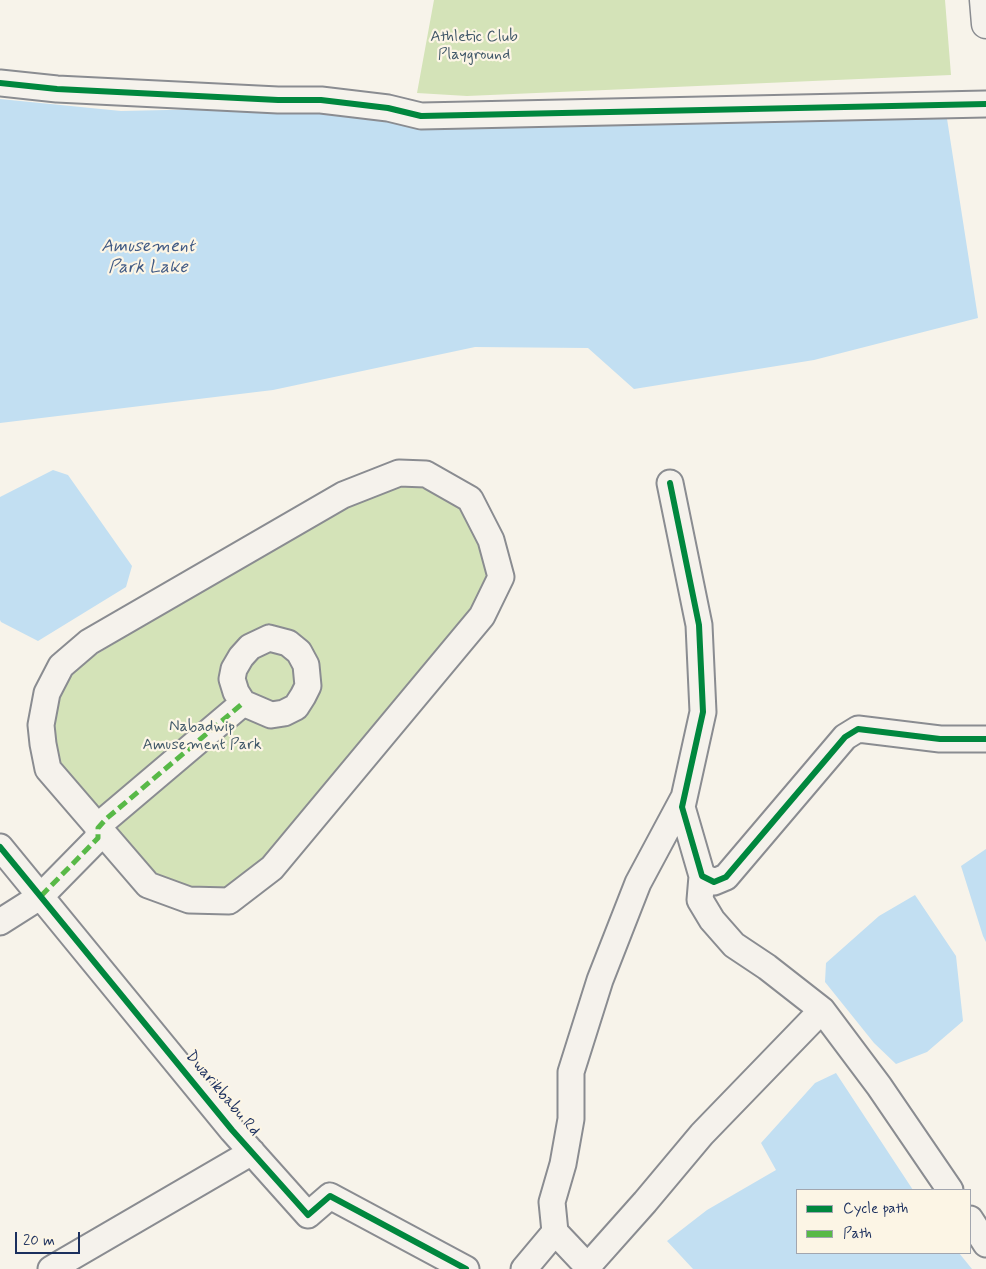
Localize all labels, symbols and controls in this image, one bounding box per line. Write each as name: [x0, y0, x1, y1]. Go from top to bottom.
park label: Athletic Club Playground: [430, 28, 518, 66]
water label: Amusement Park Lake: [101, 236, 195, 278]
park label: Nabadwip Amusement Park: [142, 718, 262, 756]
street label: Dwarikbabu Rd: [181, 1047, 263, 1141]
legend: [796, 1189, 971, 1254]
text: Cycle path: [843, 1199, 908, 1219]
scale bar: [18, 1222, 82, 1254]
text: Path: [843, 1224, 872, 1244]
text: 20 m: [23, 1231, 55, 1251]

